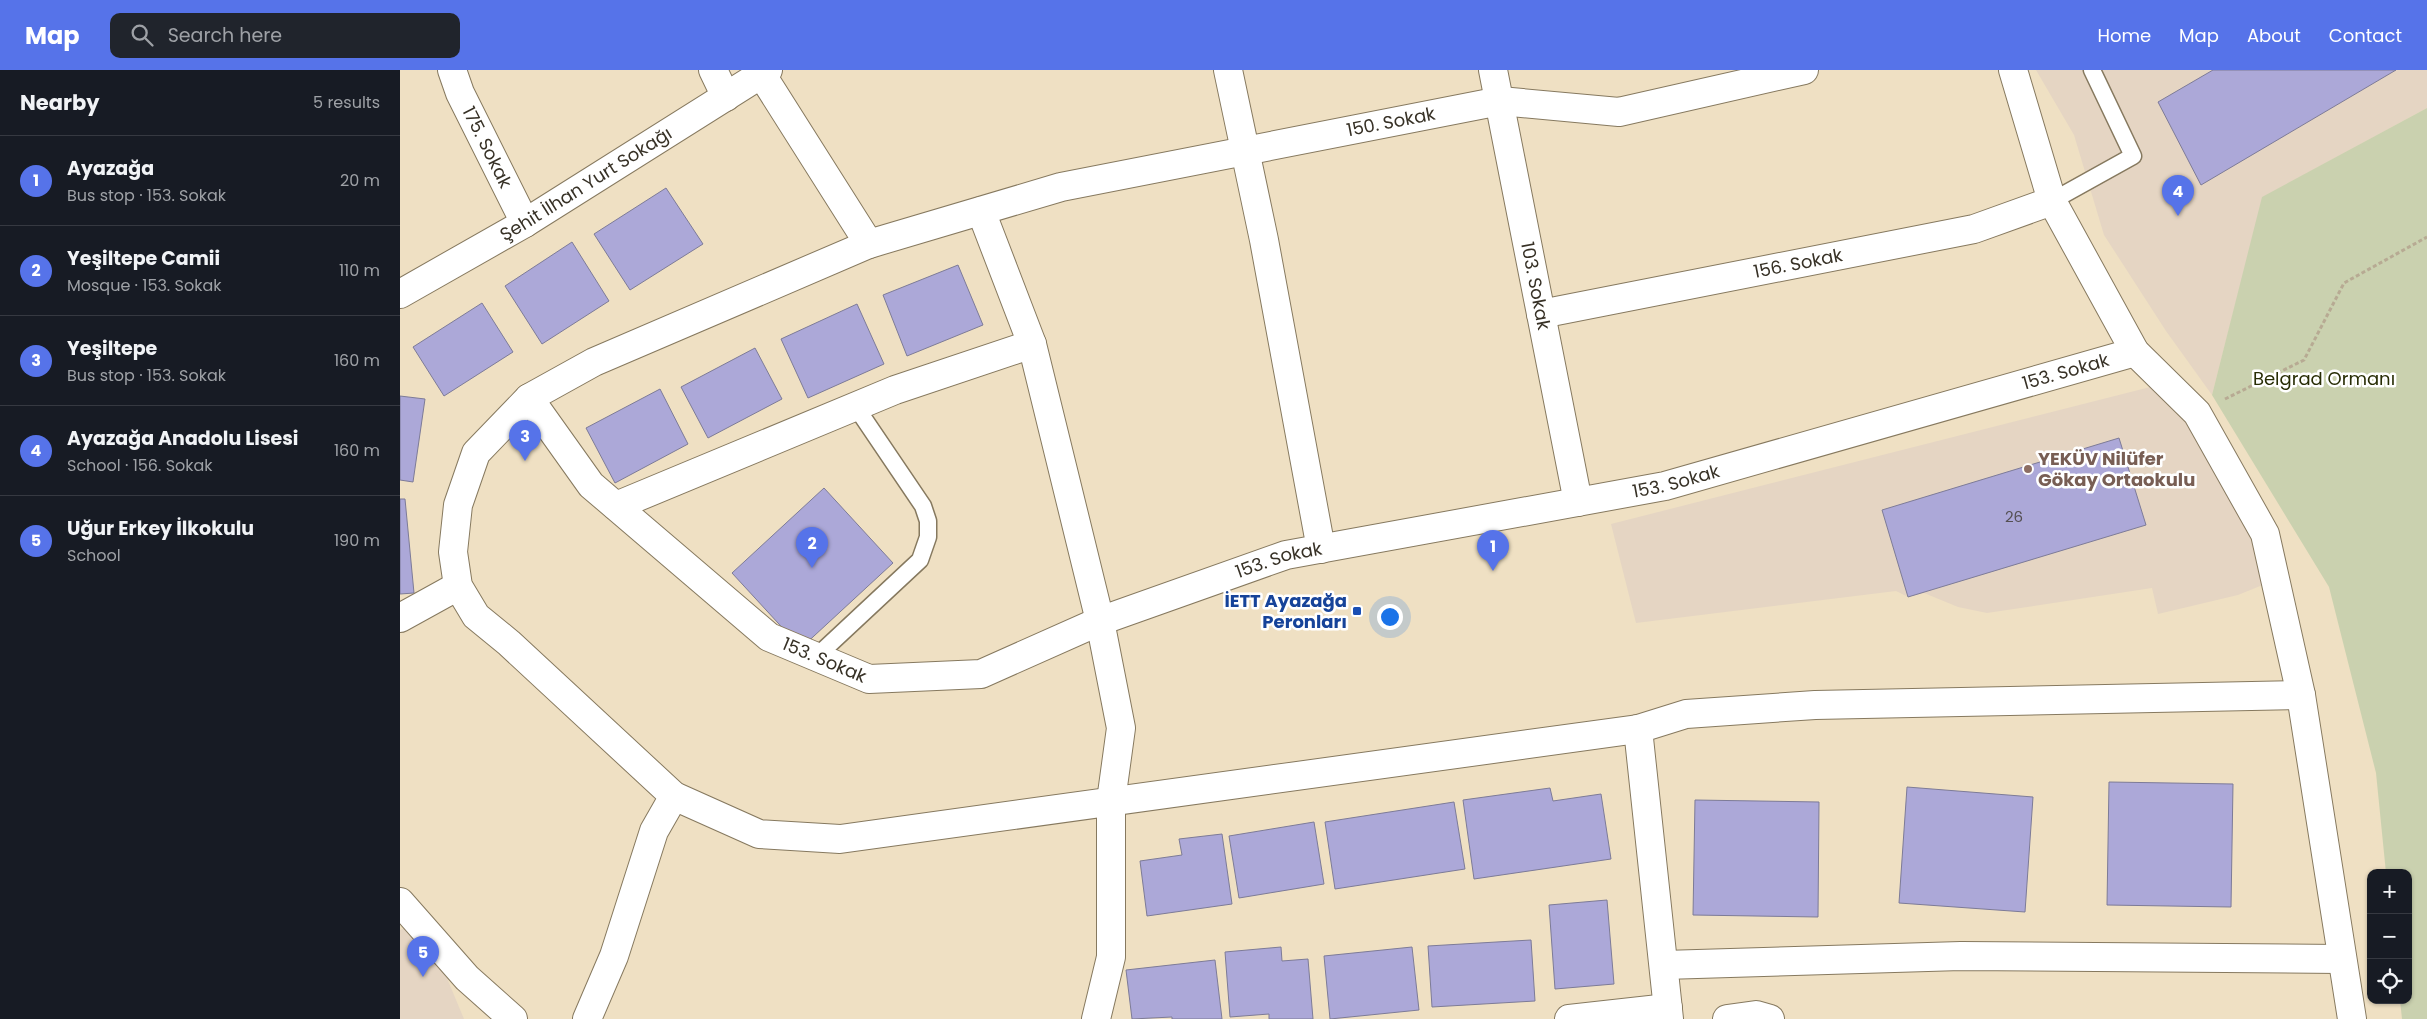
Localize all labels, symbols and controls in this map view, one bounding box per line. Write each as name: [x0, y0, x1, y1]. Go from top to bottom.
search box: [110, 13, 460, 58]
text: Map: [25, 19, 80, 52]
icon: search: [128, 21, 156, 49]
text: Search here: [168, 22, 282, 49]
text: Home: [2097, 23, 2151, 48]
text: Map: [2179, 23, 2219, 48]
text: About: [2247, 23, 2301, 48]
text: Contact: [2329, 23, 2402, 48]
text: Nearby: [20, 88, 100, 117]
text: 5 results: [313, 91, 380, 114]
street label: 150. Sokak: [1344, 101, 1438, 142]
street label: 175. Sokak: [457, 102, 519, 193]
street label: Şehit İlhan Yurt Sokağı: [495, 121, 676, 247]
text: Ayazağa: [67, 155, 154, 182]
text: 1: [33, 169, 39, 192]
text: 20 m: [340, 169, 380, 192]
pin: 4: [2162, 175, 2194, 216]
text: Bus stop · 153. Sokak: [67, 184, 226, 207]
street label: 103. Sokak: [1515, 240, 1557, 333]
street label: 156. Sokak: [1751, 242, 1845, 284]
text: Yeşiltepe Camii: [67, 245, 220, 272]
text: 2: [31, 259, 41, 282]
text: 110 m: [339, 259, 380, 282]
text: Mosque · 153. Sokak: [67, 274, 221, 297]
text: Yeşiltepe: [67, 335, 157, 362]
street label: 153. Sokak: [2019, 347, 2113, 396]
text: 3: [31, 349, 41, 372]
text: 160 m: [334, 349, 380, 372]
text: Bus stop · 153. Sokak: [67, 364, 226, 387]
park label: Belgrad Ormanı: [2253, 366, 2395, 391]
pin: 3: [509, 420, 541, 461]
text: Ayazağa Anadolu Lisesi: [67, 425, 298, 452]
text: 4: [31, 439, 41, 462]
text: 160 m: [334, 439, 380, 462]
place label: YEKÜV Nilüfer Gökay Ortaokulu: [2038, 446, 2195, 492]
text: School · 156. Sokak: [67, 454, 213, 477]
street label: 153. Sokak: [1630, 458, 1723, 504]
marker: YEKÜV Nilüfer Gökay Ortaokulu: [2022, 463, 2034, 475]
house number: 26: [2005, 506, 2023, 527]
text: Uğur Erkey İlkokulu: [67, 515, 254, 542]
pin: 2: [796, 527, 828, 568]
text: 5: [31, 529, 41, 552]
text: 190 m: [334, 529, 380, 552]
pin: 1: [1477, 530, 1509, 571]
street label: 153. Sokak: [1232, 536, 1325, 584]
text: School: [67, 544, 121, 567]
place label: İETT Ayazağa Peronları: [1224, 588, 1347, 634]
your location: [1377, 604, 1403, 630]
marker: İETT Ayazağa Peronları: [1351, 605, 1363, 617]
street label: 153. Sokak: [779, 631, 871, 689]
map controls: [2367, 869, 2412, 1004]
button: +: [2367, 869, 2412, 914]
button: −: [2367, 914, 2412, 959]
pin: 5: [407, 936, 439, 977]
button: locate: [2367, 959, 2412, 1004]

